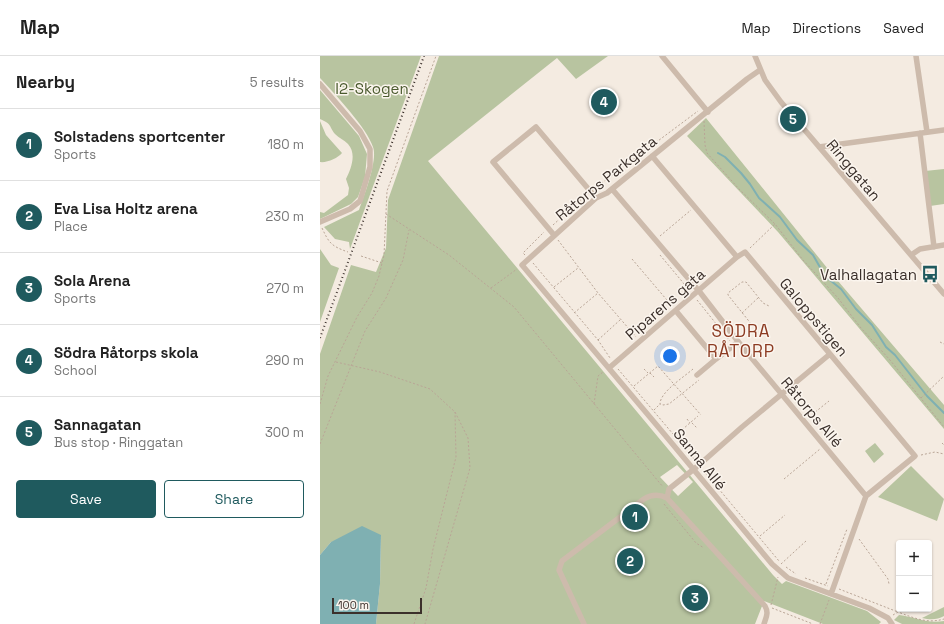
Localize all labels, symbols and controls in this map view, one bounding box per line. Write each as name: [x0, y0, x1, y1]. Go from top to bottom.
text: Map: [20, 15, 60, 40]
text: Map: [741, 19, 771, 37]
text: Directions: [793, 19, 861, 37]
text: Saved: [883, 19, 924, 37]
text: Nearby: [16, 71, 75, 93]
text: 5 results: [250, 74, 304, 91]
park label: I2-Skogen: [335, 79, 409, 98]
pin: 4: [591, 87, 617, 117]
pin: 5: [780, 104, 806, 134]
text: Solstadens sportcenter: [54, 127, 225, 146]
street label: Råtorps Parkgata: [552, 131, 661, 225]
street label: Ringgatan: [823, 135, 885, 205]
text: 1: [26, 136, 32, 153]
text: 180 m: [268, 136, 304, 153]
text: Sports: [54, 146, 96, 163]
text: Eva Lisa Holtz arena: [54, 199, 198, 218]
text: 2: [25, 208, 33, 225]
text: 230 m: [266, 208, 304, 225]
text: Place: [54, 218, 88, 235]
street label: Piparens gata: [621, 264, 709, 344]
bus stop icon: Valhallagatan: [920, 264, 940, 284]
place label: Valhallagatan: [820, 265, 917, 284]
text: Sola Arena: [54, 271, 130, 290]
street label: Galoppstigen: [776, 274, 852, 360]
text: 3: [25, 280, 33, 297]
text: 270 m: [266, 280, 304, 297]
text: Sports: [54, 290, 96, 307]
district label: SÖDRA RÅTORP: [707, 320, 775, 362]
text: Södra Råtorps skola: [54, 343, 198, 362]
your location: [660, 346, 680, 366]
text: 4: [25, 352, 33, 369]
text: 290 m: [265, 352, 304, 369]
text: School: [54, 362, 97, 379]
street label: Råtorps Allé: [777, 373, 847, 451]
text: Sannagatan: [54, 415, 141, 434]
text: 5: [25, 424, 33, 441]
text: 300 m: [265, 424, 304, 441]
street label: Sanna Allé: [669, 424, 731, 494]
text: Bus stop · Ringgatan: [54, 434, 183, 451]
button: Save: [16, 480, 156, 518]
button: Share: [164, 480, 304, 518]
pin: 1: [622, 502, 648, 532]
map controls: [896, 540, 932, 612]
button: +: [896, 540, 932, 576]
pin: 2: [617, 546, 643, 576]
button: −: [896, 576, 932, 612]
pin: 3: [682, 583, 708, 613]
scale bar: [332, 596, 422, 615]
text: 100 m: [338, 598, 369, 612]

